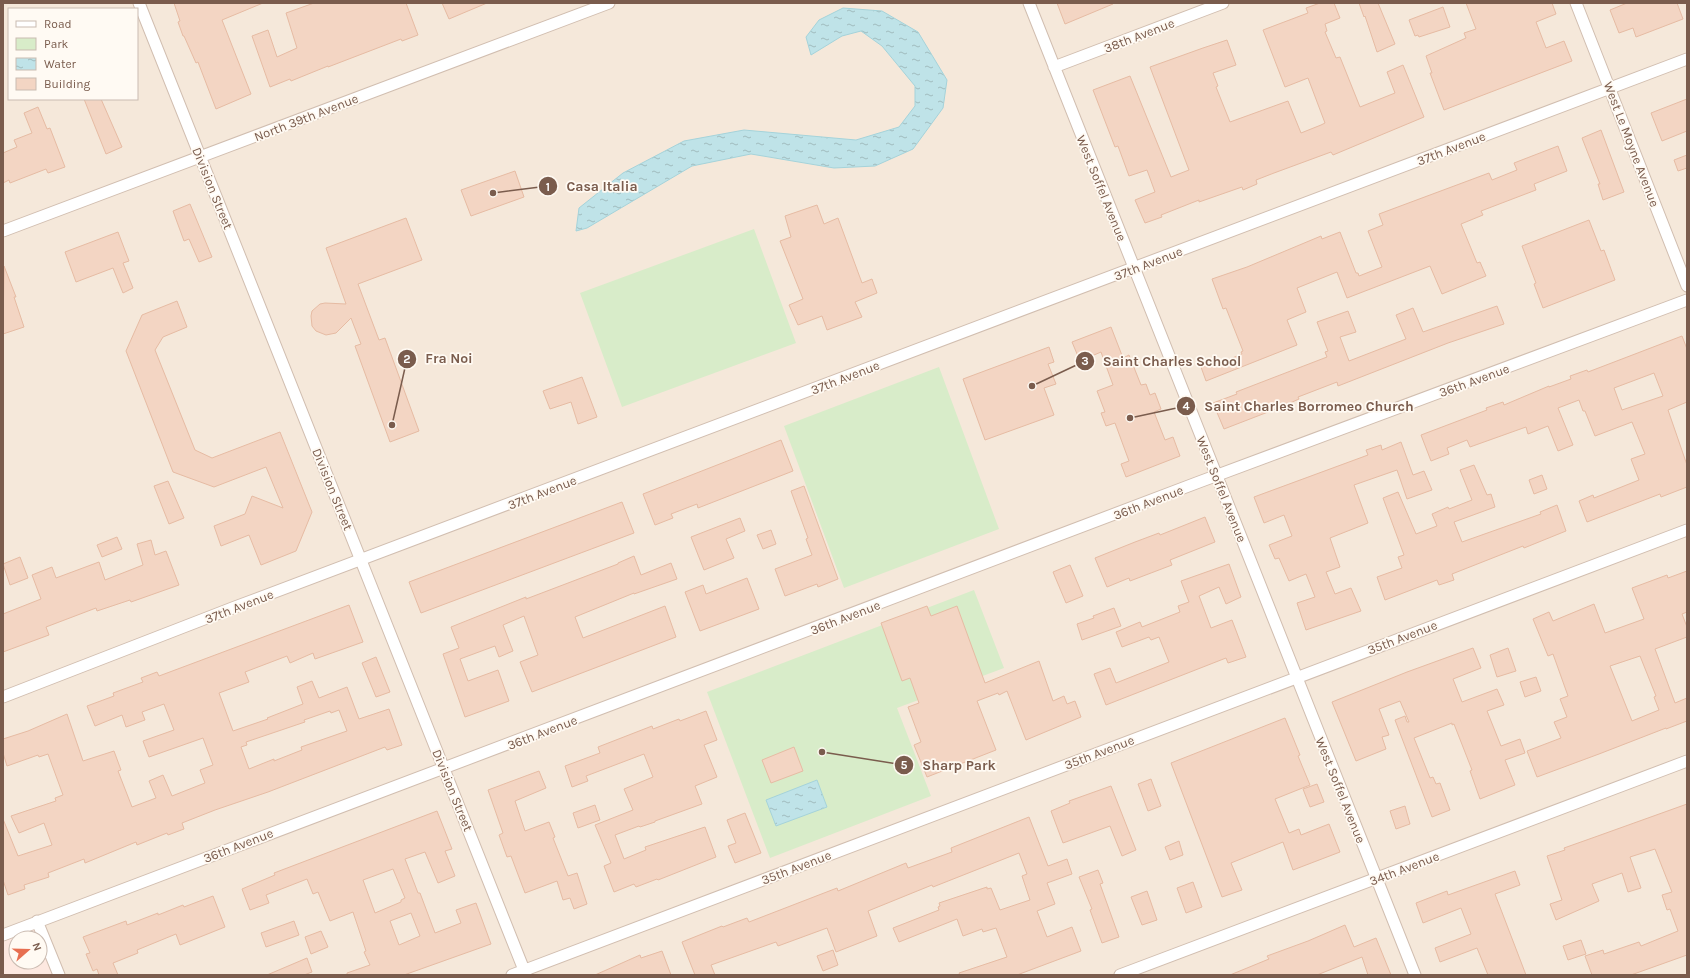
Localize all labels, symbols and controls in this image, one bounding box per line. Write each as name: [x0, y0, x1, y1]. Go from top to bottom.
legend: [8, 8, 138, 100]
street label: 38th Avenue: [1102, 15, 1177, 56]
text: Road: [44, 17, 72, 31]
text: Park: [44, 37, 69, 51]
text: Water: [44, 57, 77, 71]
text: Building: [44, 77, 91, 91]
street label: West Le Moyne Avenue: [1601, 79, 1662, 209]
street label: North 39th Avenue: [252, 91, 361, 144]
street label: 37th Avenue: [1415, 128, 1488, 168]
street label: West Soffel Avenue: [1073, 133, 1130, 244]
street label: Division Street: [189, 145, 236, 232]
callout: Casa Italia: [538, 173, 645, 199]
text: Casa Italia: [566, 178, 638, 195]
text: 1: [546, 180, 550, 194]
street label: 37th Avenue: [1112, 243, 1185, 283]
callout: Fra Noi: [397, 346, 480, 372]
callout: Saint Charles School: [1075, 348, 1250, 374]
text: Fra Noi: [425, 350, 473, 367]
text: 2: [403, 352, 411, 366]
text: Saint Charles School: [1103, 353, 1241, 370]
text: 3: [1081, 354, 1089, 368]
street label: 37th Avenue: [809, 357, 882, 397]
street label: 36th Avenue: [1437, 361, 1512, 400]
callout: Saint Charles Borromeo Church: [1176, 393, 1422, 419]
text: Saint Charles Borromeo Church: [1204, 398, 1414, 415]
text: 4: [1182, 399, 1190, 413]
street label: West Soffel Avenue: [1193, 434, 1250, 545]
street label: Division Street: [309, 446, 356, 533]
street label: 37th Avenue: [506, 472, 579, 512]
street label: 36th Avenue: [1111, 482, 1186, 523]
street label: 37th Avenue: [203, 586, 276, 626]
street label: 36th Avenue: [808, 597, 883, 638]
street label: 35th Avenue: [1365, 617, 1440, 658]
street label: 36th Avenue: [505, 712, 580, 753]
street label: 35th Avenue: [1062, 732, 1137, 773]
street label: West Soffel Avenue: [1312, 735, 1369, 846]
street label: Division Street: [429, 747, 476, 834]
callout: Sharp Park: [894, 752, 1004, 778]
text: Sharp Park: [922, 757, 996, 774]
text: 5: [901, 758, 908, 772]
street label: 36th Avenue: [201, 825, 276, 866]
street label: 35th Avenue: [759, 847, 834, 888]
street label: 34th Avenue: [1367, 848, 1441, 889]
north arrow: [8, 930, 48, 970]
text: N: [29, 941, 44, 953]

